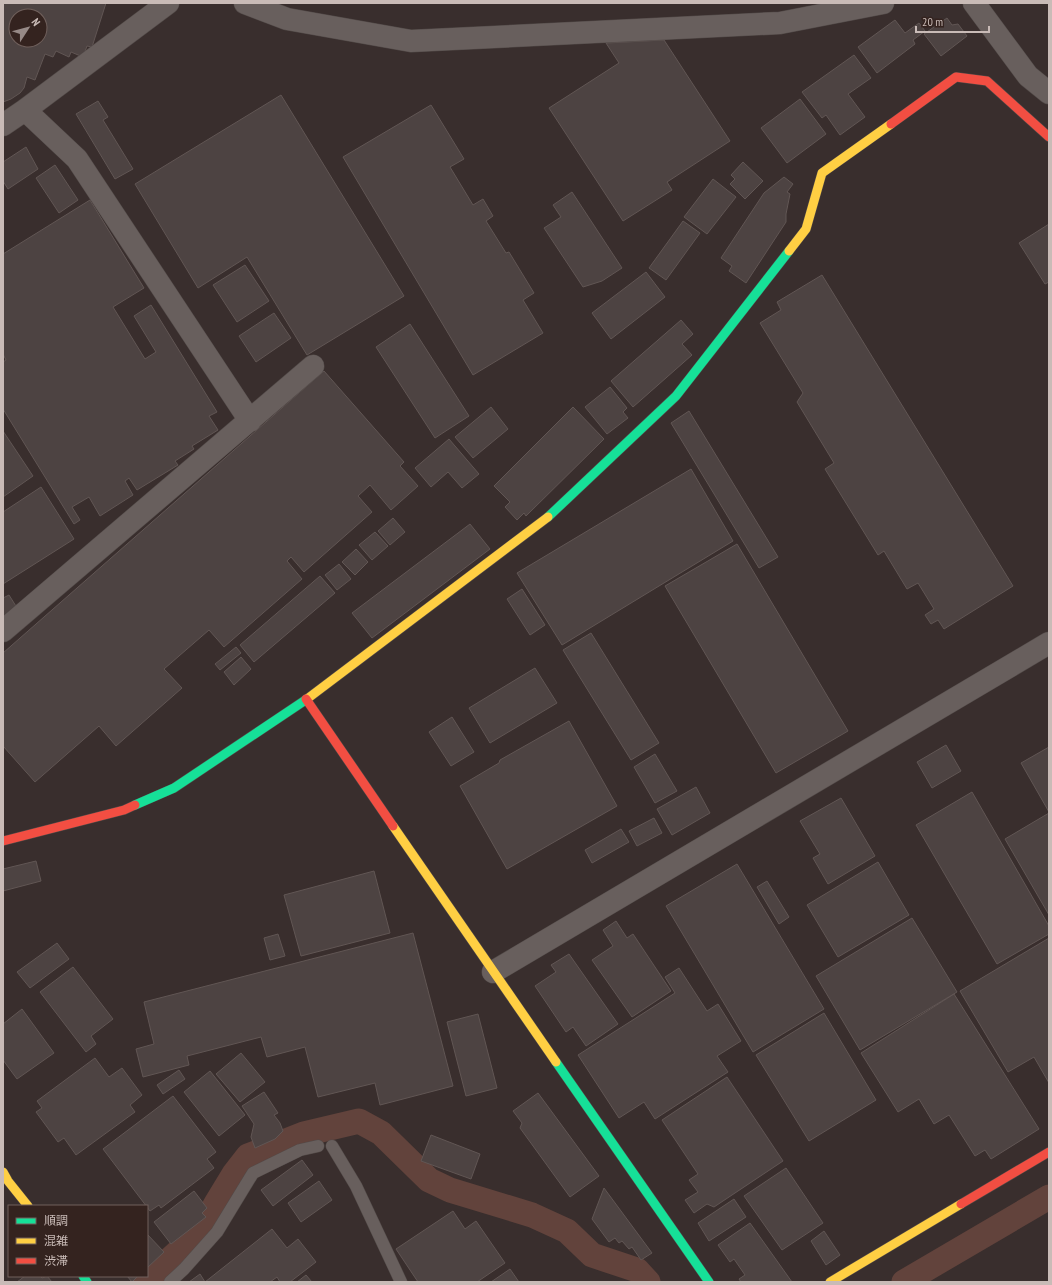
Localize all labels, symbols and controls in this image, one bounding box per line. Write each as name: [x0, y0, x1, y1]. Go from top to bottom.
north arrow: [8, 8, 48, 48]
scale bar: [916, 8, 989, 34]
text: 20 m: [922, 14, 943, 29]
text: N: [29, 16, 44, 29]
legend: [8, 1205, 148, 1277]
text: 順調: [44, 1213, 68, 1228]
text: 混雑: [44, 1233, 68, 1248]
text: 渋滞: [44, 1253, 68, 1268]

